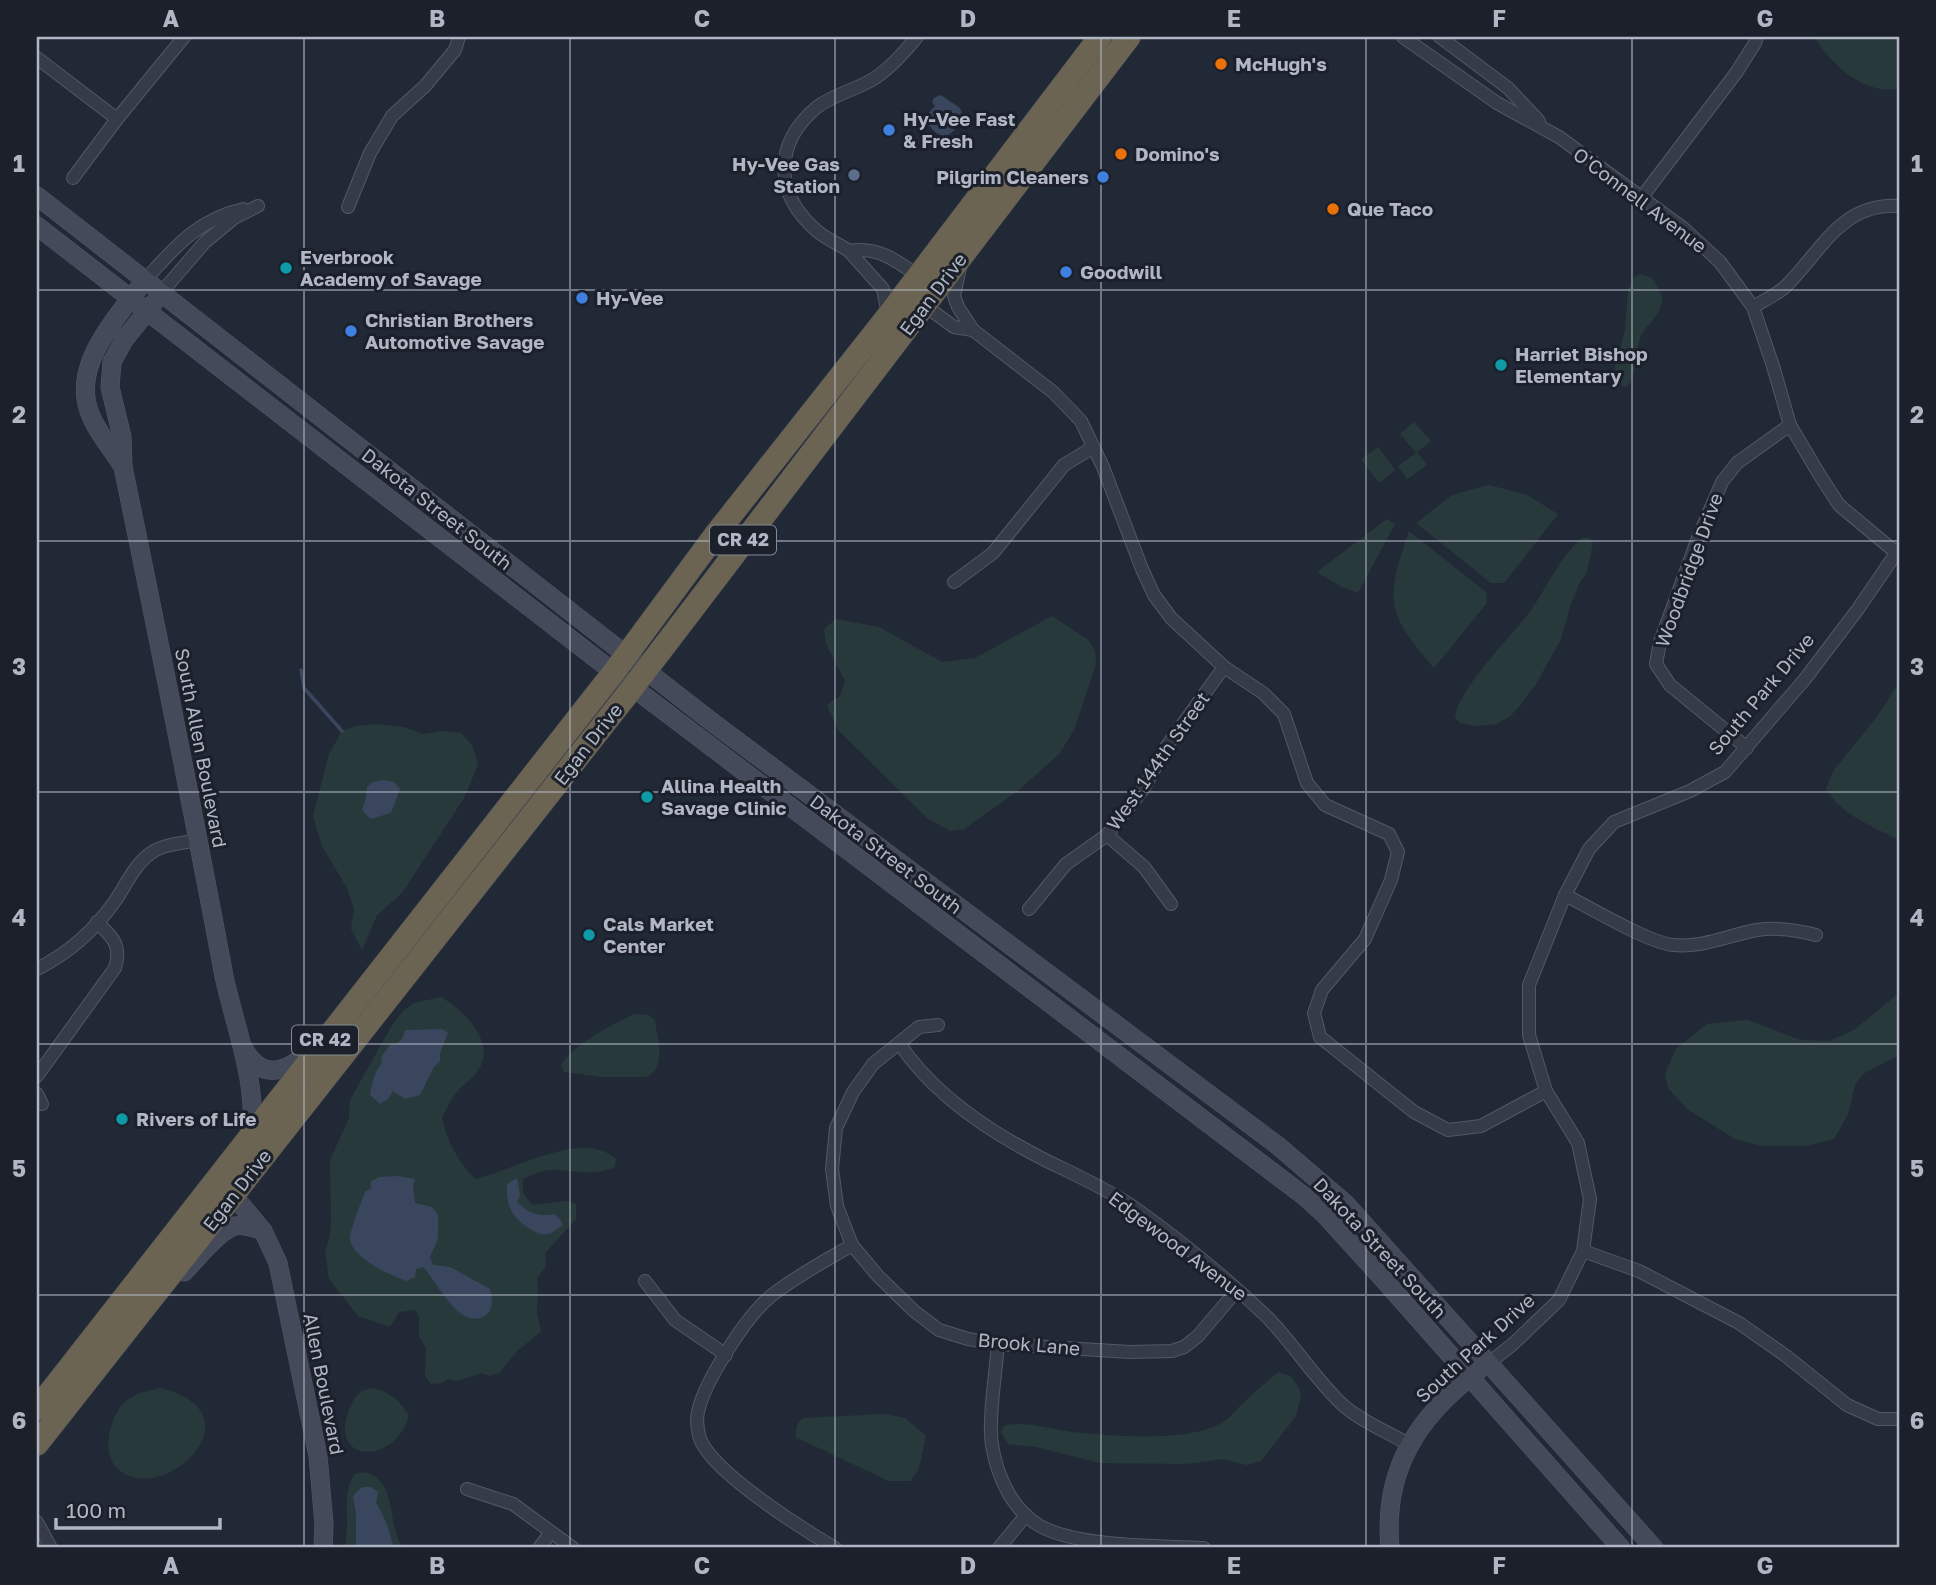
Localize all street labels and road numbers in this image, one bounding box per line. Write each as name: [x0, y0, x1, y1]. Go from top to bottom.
street label: O'Connell Avenue: [1569, 142, 1711, 257]
street label: Egan Drive: [894, 248, 971, 339]
street label: Dakota Street South: [358, 443, 517, 574]
street label: Woodbridge Drive: [1650, 490, 1727, 650]
road number: CR 42: [710, 526, 776, 554]
street label: South Park Drive: [1703, 628, 1818, 759]
street label: South Allen Boulevard: [171, 646, 232, 850]
street label: West 144th Street: [1101, 687, 1214, 834]
street label: Egan Drive: [549, 698, 627, 789]
street label: Dakota Street South: [806, 789, 967, 918]
road number: CR 42: [292, 1026, 358, 1055]
street label: Egan Drive: [198, 1144, 276, 1235]
street label: Dakota Street South: [1309, 1172, 1452, 1323]
street label: Edgewood Avenue: [1105, 1186, 1252, 1305]
street label: South Park Drive: [1410, 1288, 1539, 1407]
street label: Allen Boulevard: [299, 1311, 349, 1457]
street label: Brook Lane: [977, 1328, 1081, 1359]

